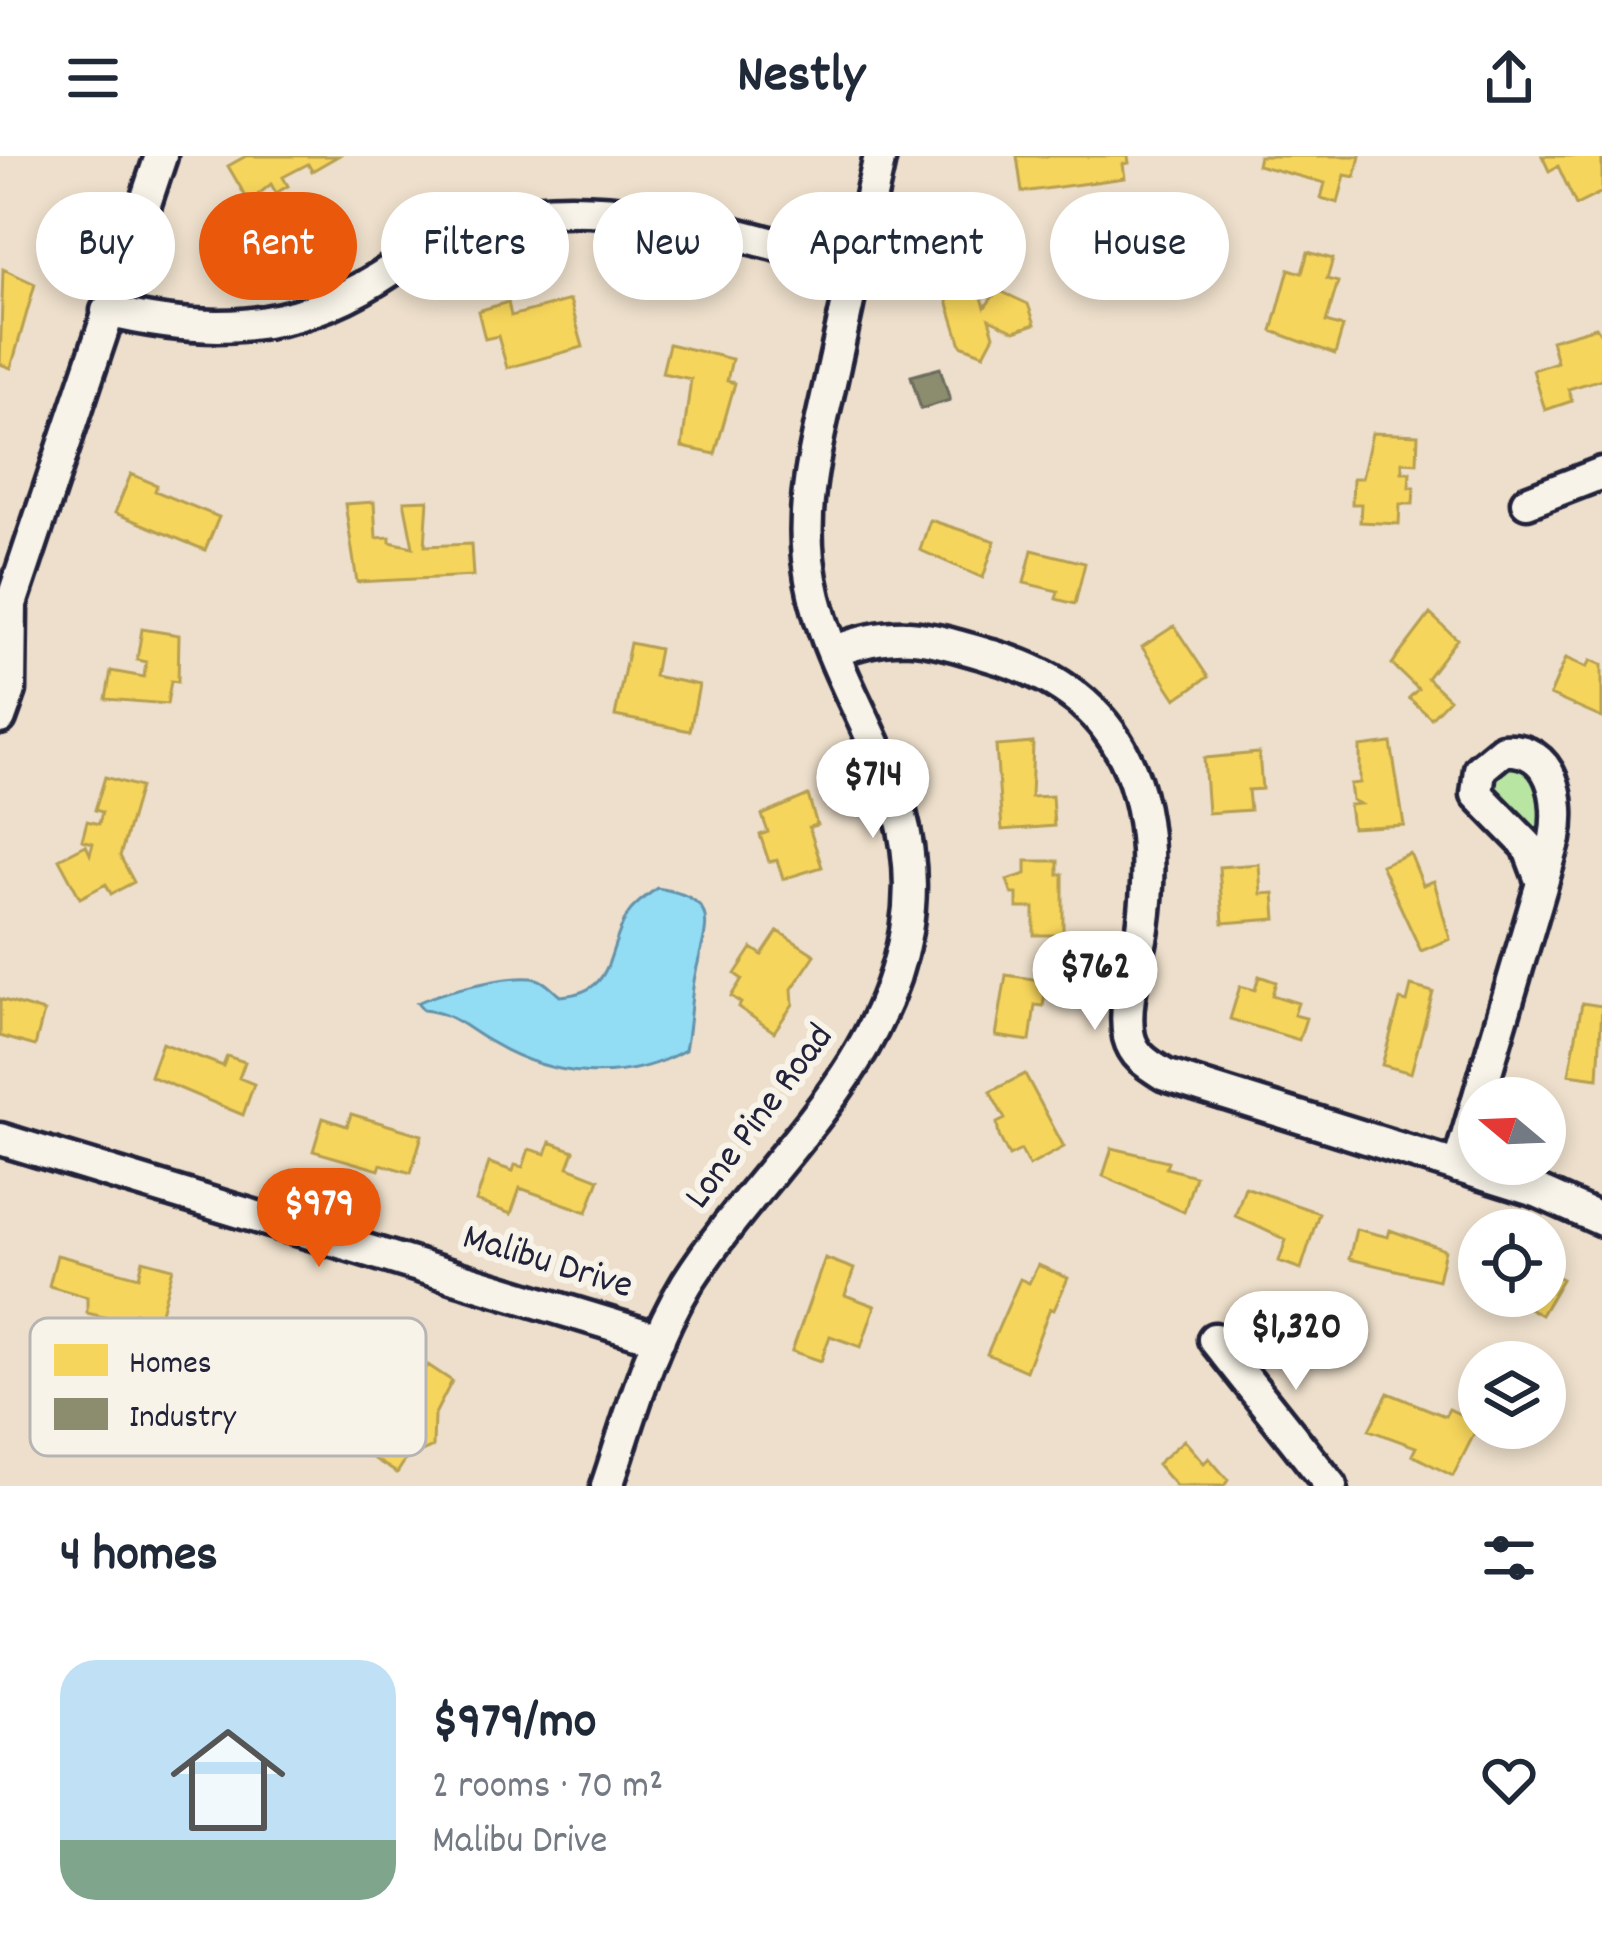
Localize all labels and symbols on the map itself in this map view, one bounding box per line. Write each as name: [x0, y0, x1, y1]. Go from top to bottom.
pin: $714: [802, 739, 944, 841]
pin: $762: [1024, 931, 1166, 1033]
street label: Lone Pine Road: [673, 1014, 849, 1222]
north arrow: [1458, 1077, 1566, 1185]
pin: $979: [248, 1168, 390, 1270]
street label: Malibu Drive: [455, 1212, 639, 1316]
pin: $1,320: [1198, 1291, 1394, 1393]
legend: [30, 1318, 426, 1456]
text: Homes: [129, 1342, 212, 1389]
text: Industry: [129, 1396, 236, 1443]

